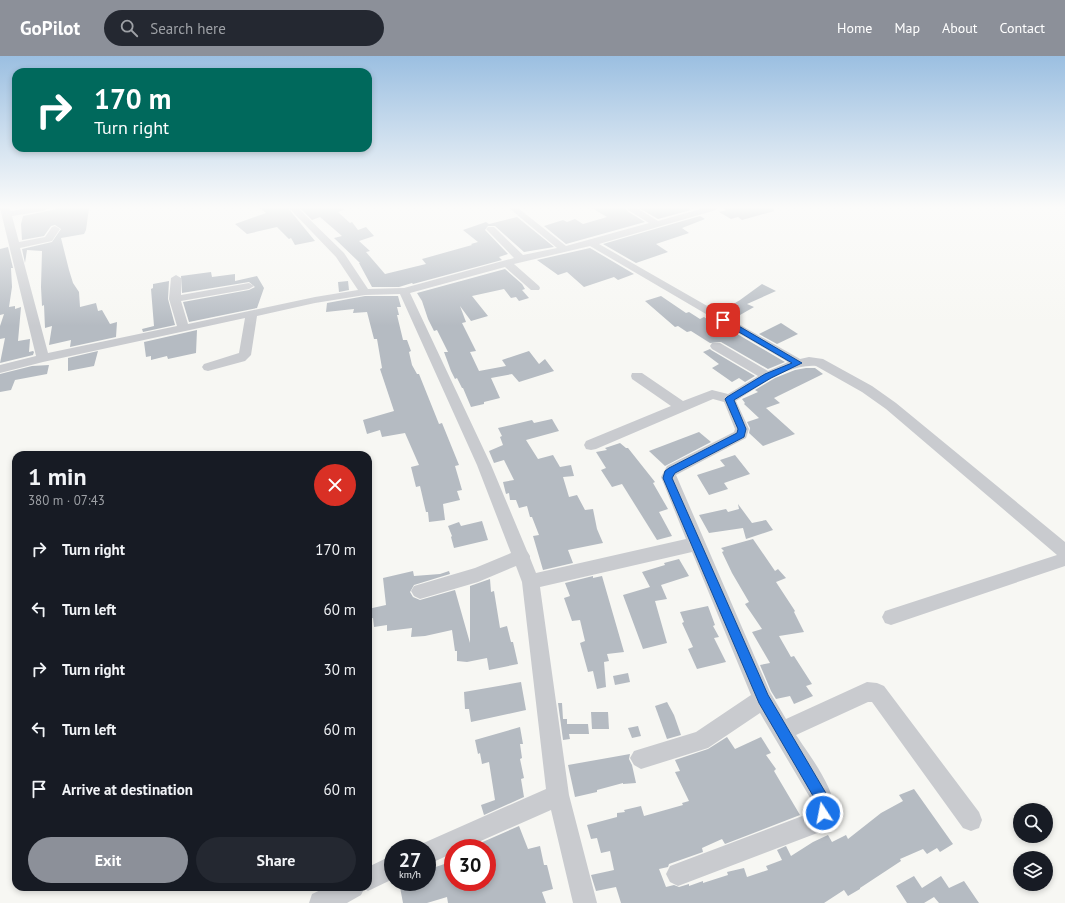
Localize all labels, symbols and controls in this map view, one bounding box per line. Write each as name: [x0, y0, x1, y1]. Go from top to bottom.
search box: [104, 10, 384, 46]
text: GoPilot: [20, 16, 80, 40]
icon: search: [118, 17, 140, 39]
text: Search here: [150, 19, 226, 38]
text: Home: [837, 19, 872, 37]
text: Map: [894, 19, 920, 37]
text: About: [942, 19, 978, 37]
text: Contact: [1000, 19, 1045, 37]
text: 170 m: [94, 80, 171, 117]
icon: right: [28, 84, 80, 136]
text: Turn right: [94, 116, 169, 139]
pin: [706, 303, 740, 337]
icon: arrive: [712, 309, 734, 331]
text: 1 min: [28, 461, 87, 492]
button: close: [314, 464, 356, 506]
text: 380 m · 07:43: [28, 492, 105, 509]
icon: right: [28, 538, 50, 560]
text: Turn right: [62, 540, 125, 559]
text: 170 m: [315, 540, 356, 559]
icon: left: [28, 598, 50, 620]
text: Turn left: [62, 600, 116, 619]
text: 60 m: [323, 600, 356, 619]
icon: right: [28, 658, 50, 680]
text: Turn right: [62, 660, 125, 679]
text: 30 m: [323, 660, 356, 679]
icon: left: [28, 718, 50, 740]
text: Turn left: [62, 720, 116, 739]
text: 60 m: [323, 720, 356, 739]
icon: arrive: [28, 778, 50, 800]
text: Arrive at destination: [62, 780, 193, 799]
text: 60 m: [323, 780, 356, 799]
position arrow: [802, 792, 844, 834]
map controls: [1013, 803, 1053, 891]
button: search: [1013, 803, 1053, 843]
button: Exit: [28, 837, 188, 883]
button: Share: [196, 837, 356, 883]
speed limit sign: 30: [444, 839, 496, 891]
text: 27: [399, 847, 421, 873]
button: layers: [1013, 851, 1053, 891]
text: km/h: [399, 868, 421, 881]

